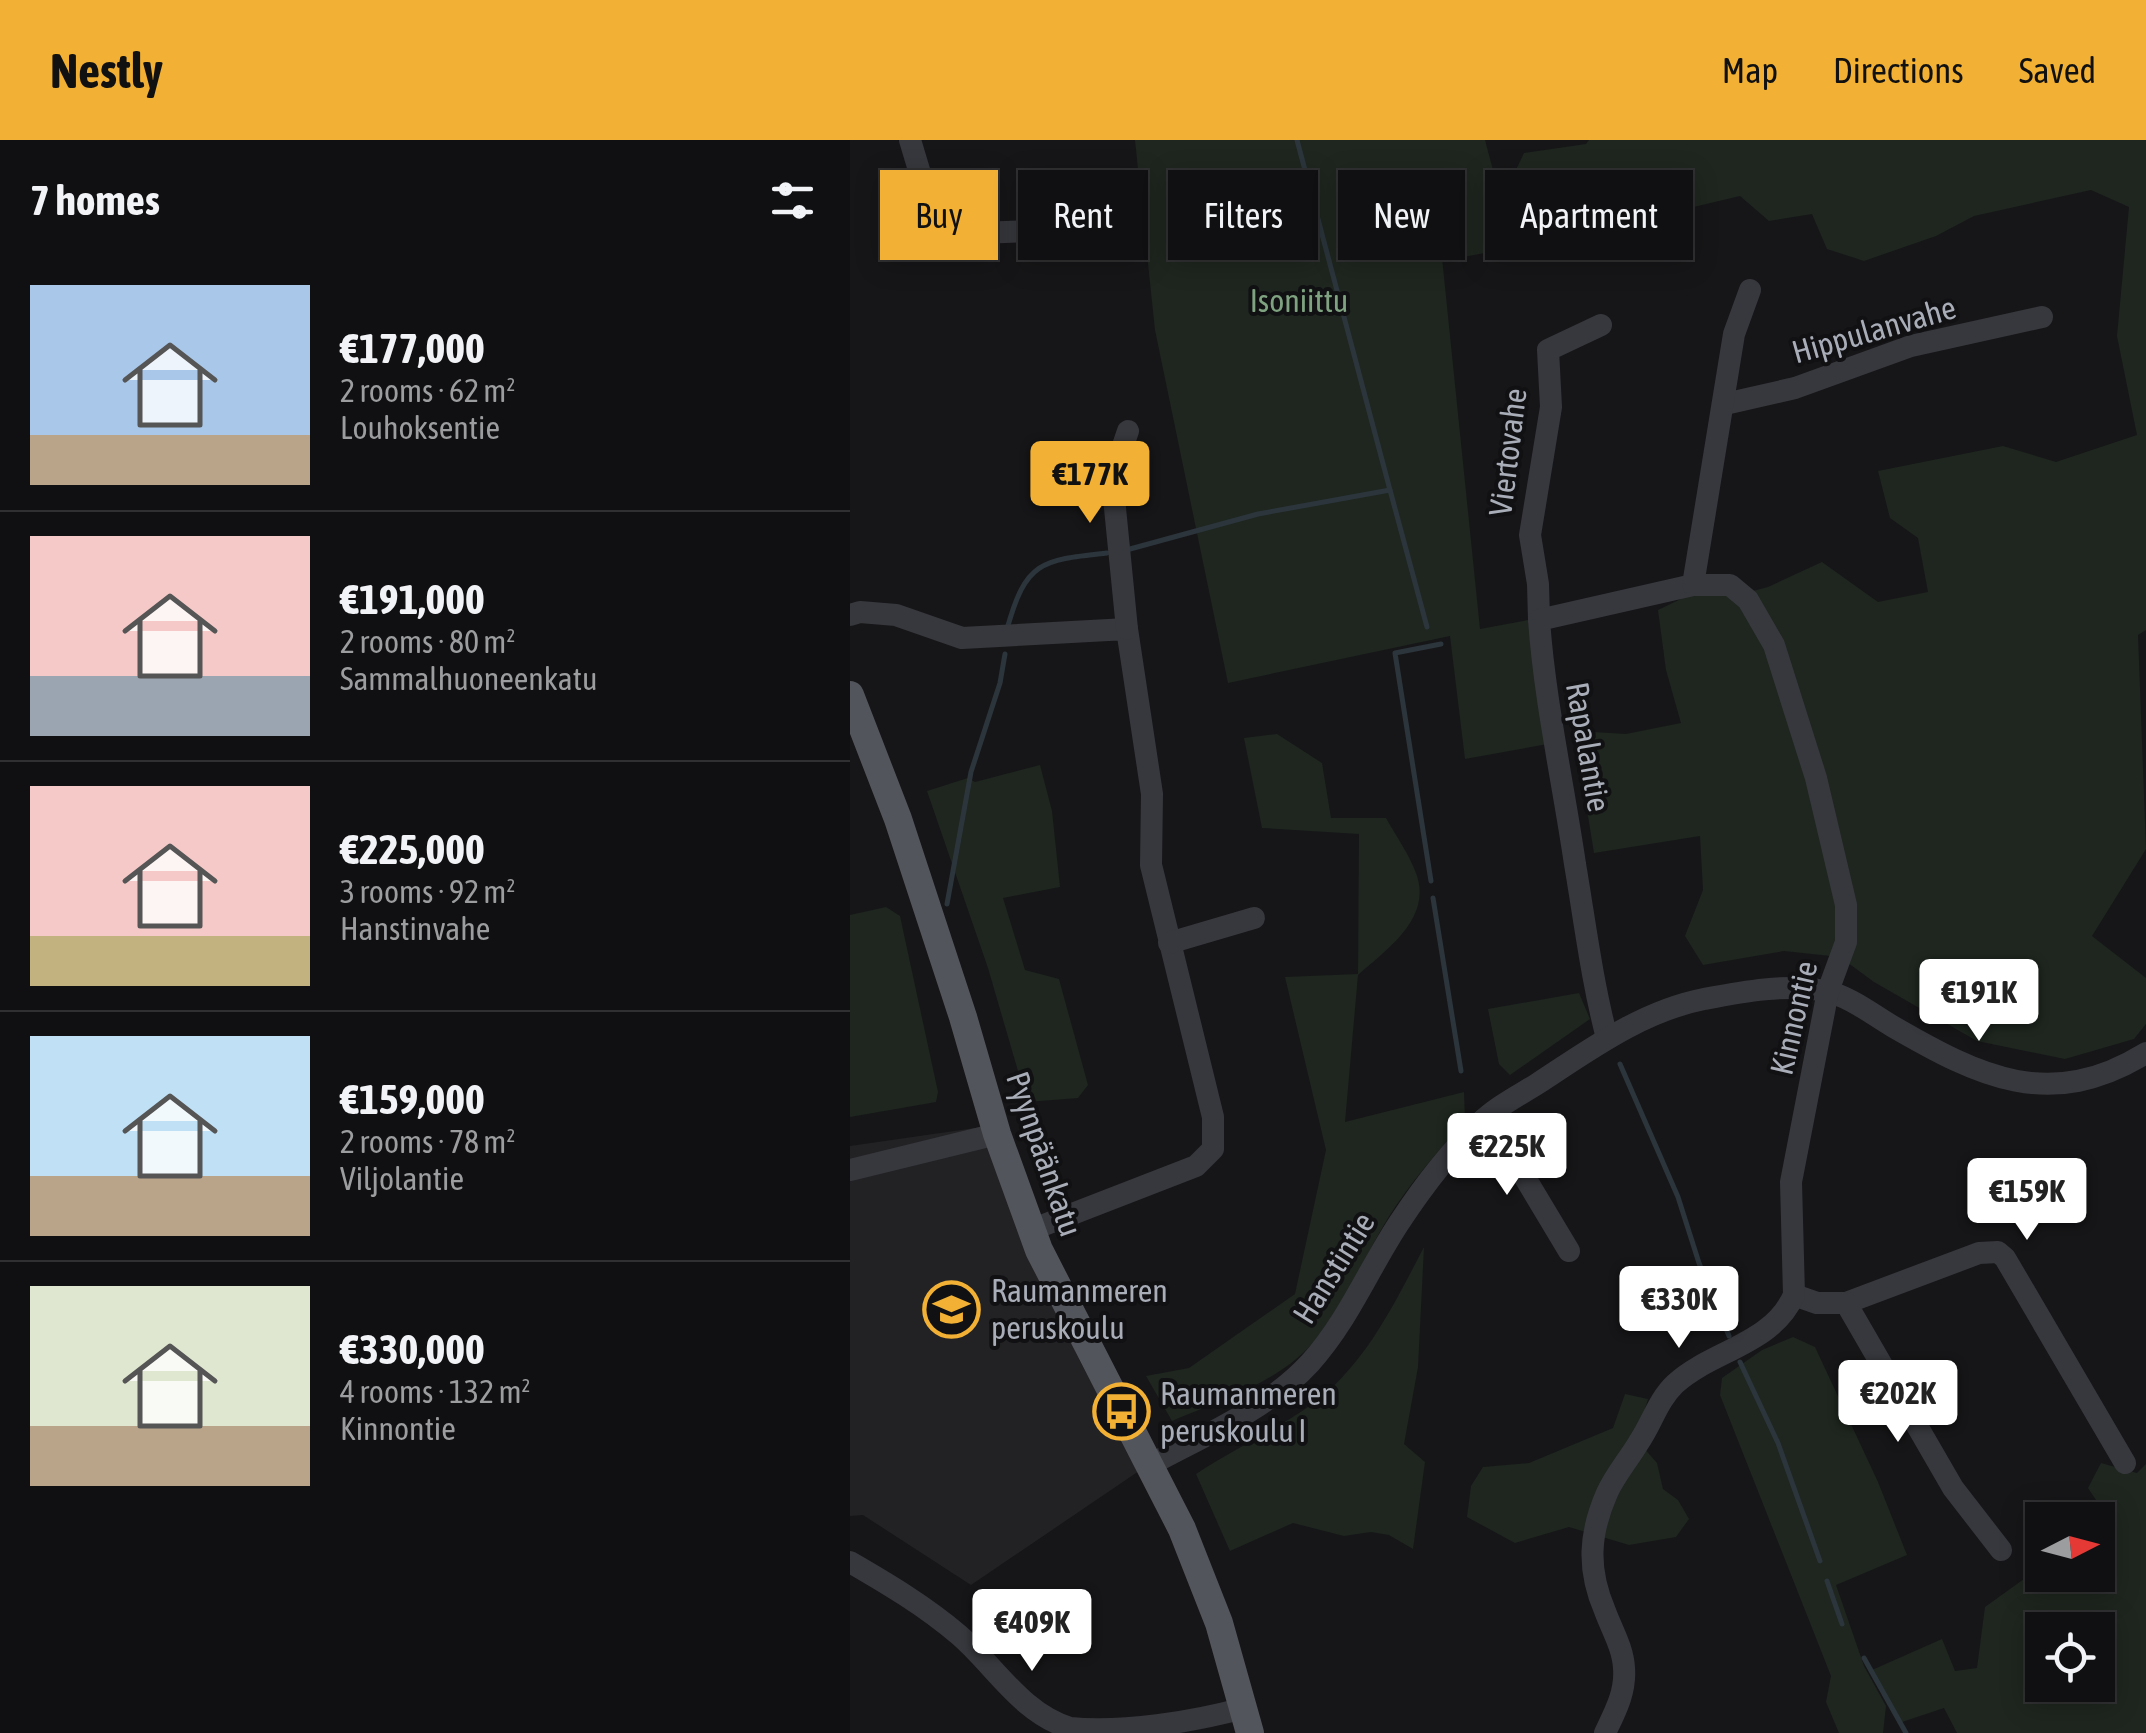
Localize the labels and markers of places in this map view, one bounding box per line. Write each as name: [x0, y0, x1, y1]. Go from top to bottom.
pin: €177K: [1020, 441, 1160, 526]
pin: €191K: [1909, 959, 2049, 1044]
pin: €225K: [1437, 1113, 1577, 1198]
pin: €159K: [1957, 1158, 2097, 1243]
pin: €330K: [1609, 1266, 1749, 1351]
place label: Raumanmeren peruskoulu: [991, 1272, 1168, 1346]
school or university icon: Raumanmeren peruskoulu: [922, 1279, 982, 1339]
pin: €202K: [1828, 1360, 1968, 1445]
place label: Raumanmeren peruskoulu I: [1160, 1375, 1337, 1449]
bus stop icon: Raumanmeren peruskoulu I: [1091, 1382, 1151, 1442]
pin: €409K: [962, 1589, 1102, 1674]

